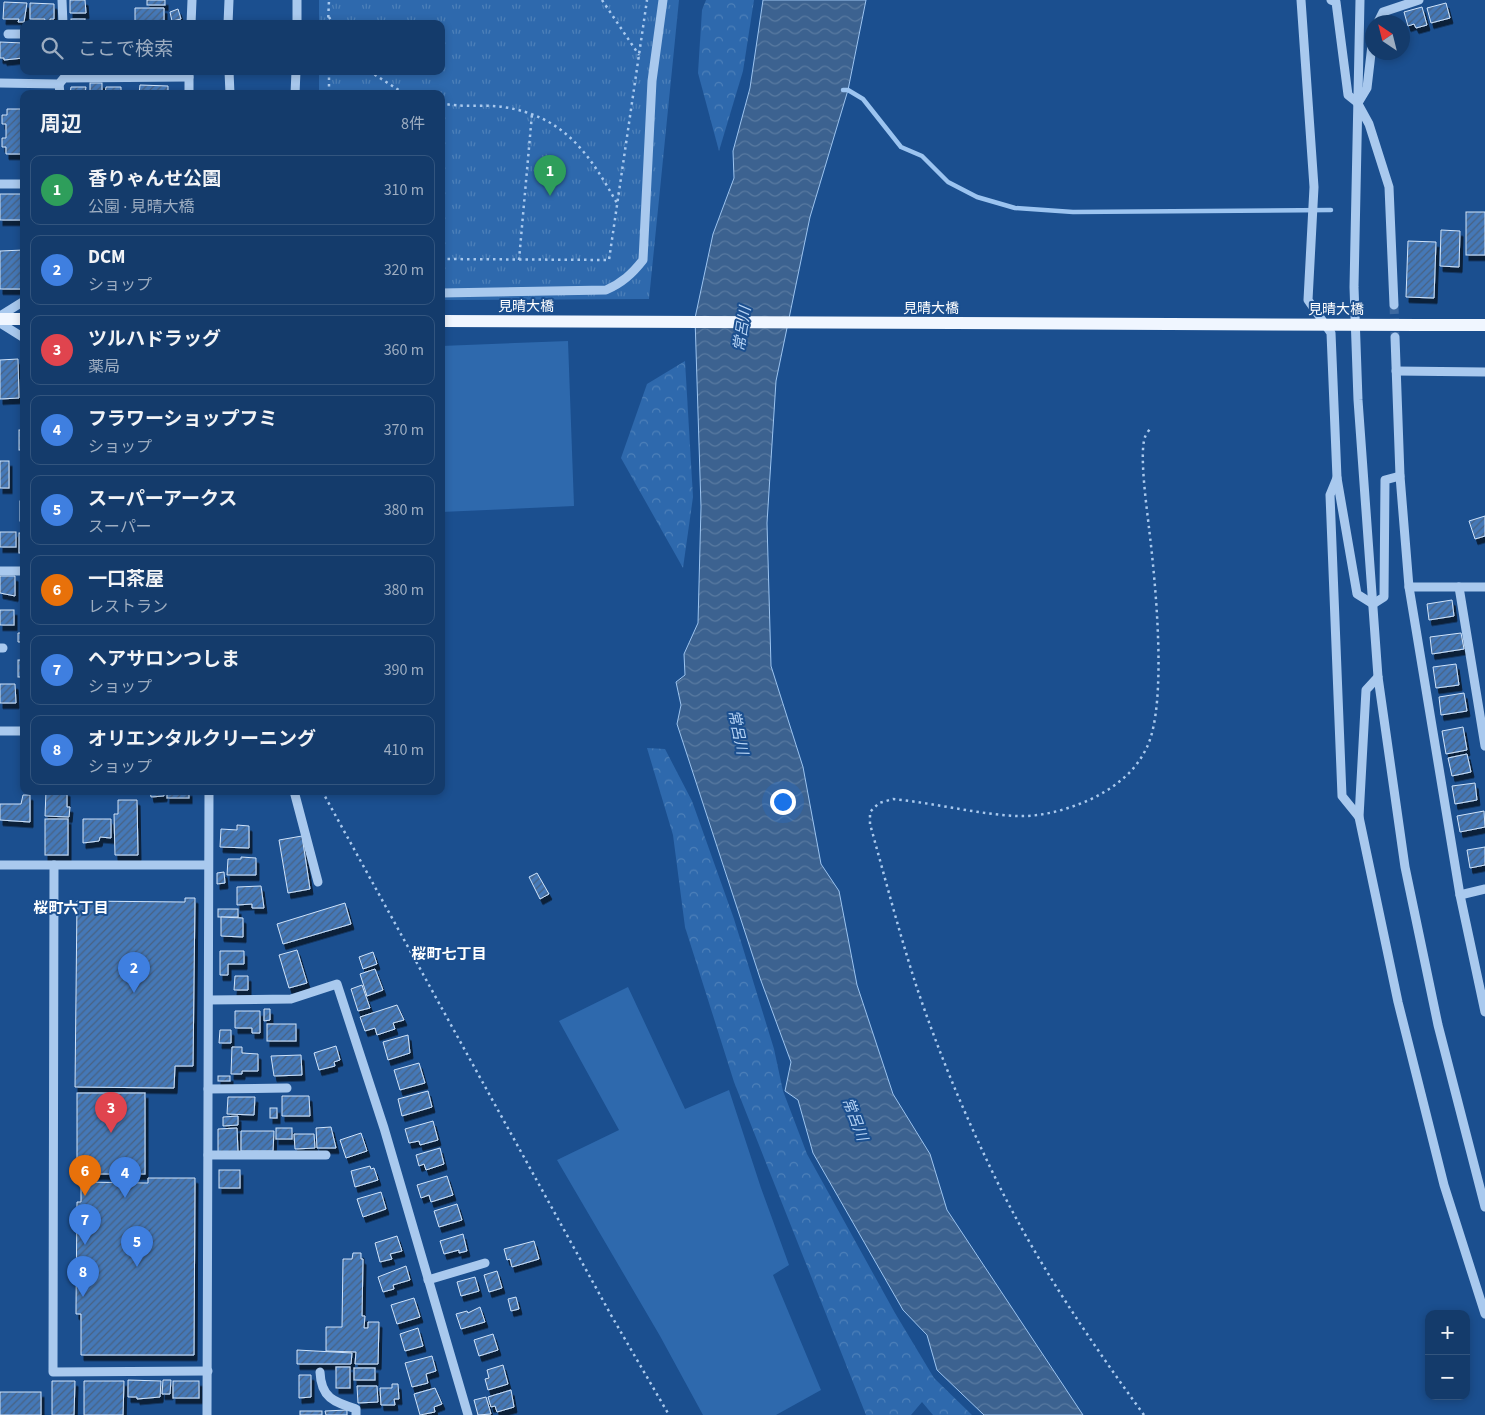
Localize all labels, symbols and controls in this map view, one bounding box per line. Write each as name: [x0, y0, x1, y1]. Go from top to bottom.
north arrow: [1365, 15, 1410, 60]
search box: [20, 20, 445, 75]
icon: search: [38, 34, 66, 62]
text: ここで検索: [78, 36, 173, 63]
text: 周辺: [40, 109, 82, 139]
text: 8件: [401, 113, 425, 135]
pin: 1: [534, 155, 566, 196]
text: 香りゃんせ公園: [88, 166, 221, 193]
text: 1: [53, 179, 61, 201]
text: 310 m: [384, 179, 424, 201]
text: 公園 · 見晴大橋: [88, 196, 194, 218]
text: DCM: [88, 244, 126, 271]
text: 2: [53, 259, 61, 281]
text: 320 m: [384, 259, 424, 281]
text: ショップ: [88, 274, 152, 296]
street label: 見晴大橋: [498, 297, 554, 317]
street label: 見晴大橋: [903, 299, 959, 319]
street label: 見晴大橋: [1308, 300, 1364, 320]
water label: 常呂川: [729, 303, 757, 353]
text: ツルハドラッグ: [88, 326, 221, 353]
text: 3: [53, 339, 61, 361]
text: 360 m: [384, 339, 424, 361]
text: 薬局: [88, 356, 120, 378]
text: フラワーショップフミ: [88, 406, 278, 433]
text: 4: [53, 419, 61, 441]
text: 370 m: [384, 419, 424, 441]
text: ショップ: [88, 436, 152, 458]
text: スーパーアークス: [88, 486, 237, 513]
text: 5: [53, 499, 61, 521]
text: 380 m: [384, 499, 424, 521]
text: スーパー: [88, 516, 152, 538]
text: 一口茶屋: [88, 566, 164, 593]
text: 6: [53, 579, 61, 601]
text: 380 m: [384, 579, 424, 601]
text: レストラン: [88, 596, 168, 618]
text: ヘアサロンつしま: [88, 646, 240, 673]
text: 7: [53, 659, 61, 681]
text: 390 m: [384, 659, 424, 681]
text: ショップ: [88, 676, 152, 698]
water label: 常呂川: [723, 708, 753, 758]
text: オリエンタルクリーニング: [88, 726, 316, 753]
text: 8: [53, 739, 61, 761]
text: 410 m: [384, 739, 424, 761]
text: ショップ: [88, 756, 152, 778]
your location: [770, 789, 796, 815]
district label: 桜町六丁目: [33, 898, 109, 919]
district label: 桜町七丁目: [411, 944, 487, 965]
pin: 2: [118, 952, 150, 993]
pin: 3: [95, 1092, 127, 1133]
water label: 常呂川: [837, 1094, 873, 1146]
pin: 6: [69, 1155, 101, 1196]
pin: 4: [109, 1157, 141, 1198]
pin: 7: [69, 1204, 101, 1245]
pin: 5: [121, 1226, 153, 1267]
pin: 8: [67, 1256, 99, 1297]
map controls: [1425, 1310, 1470, 1400]
button: +: [1425, 1310, 1470, 1355]
button: −: [1425, 1355, 1470, 1400]

